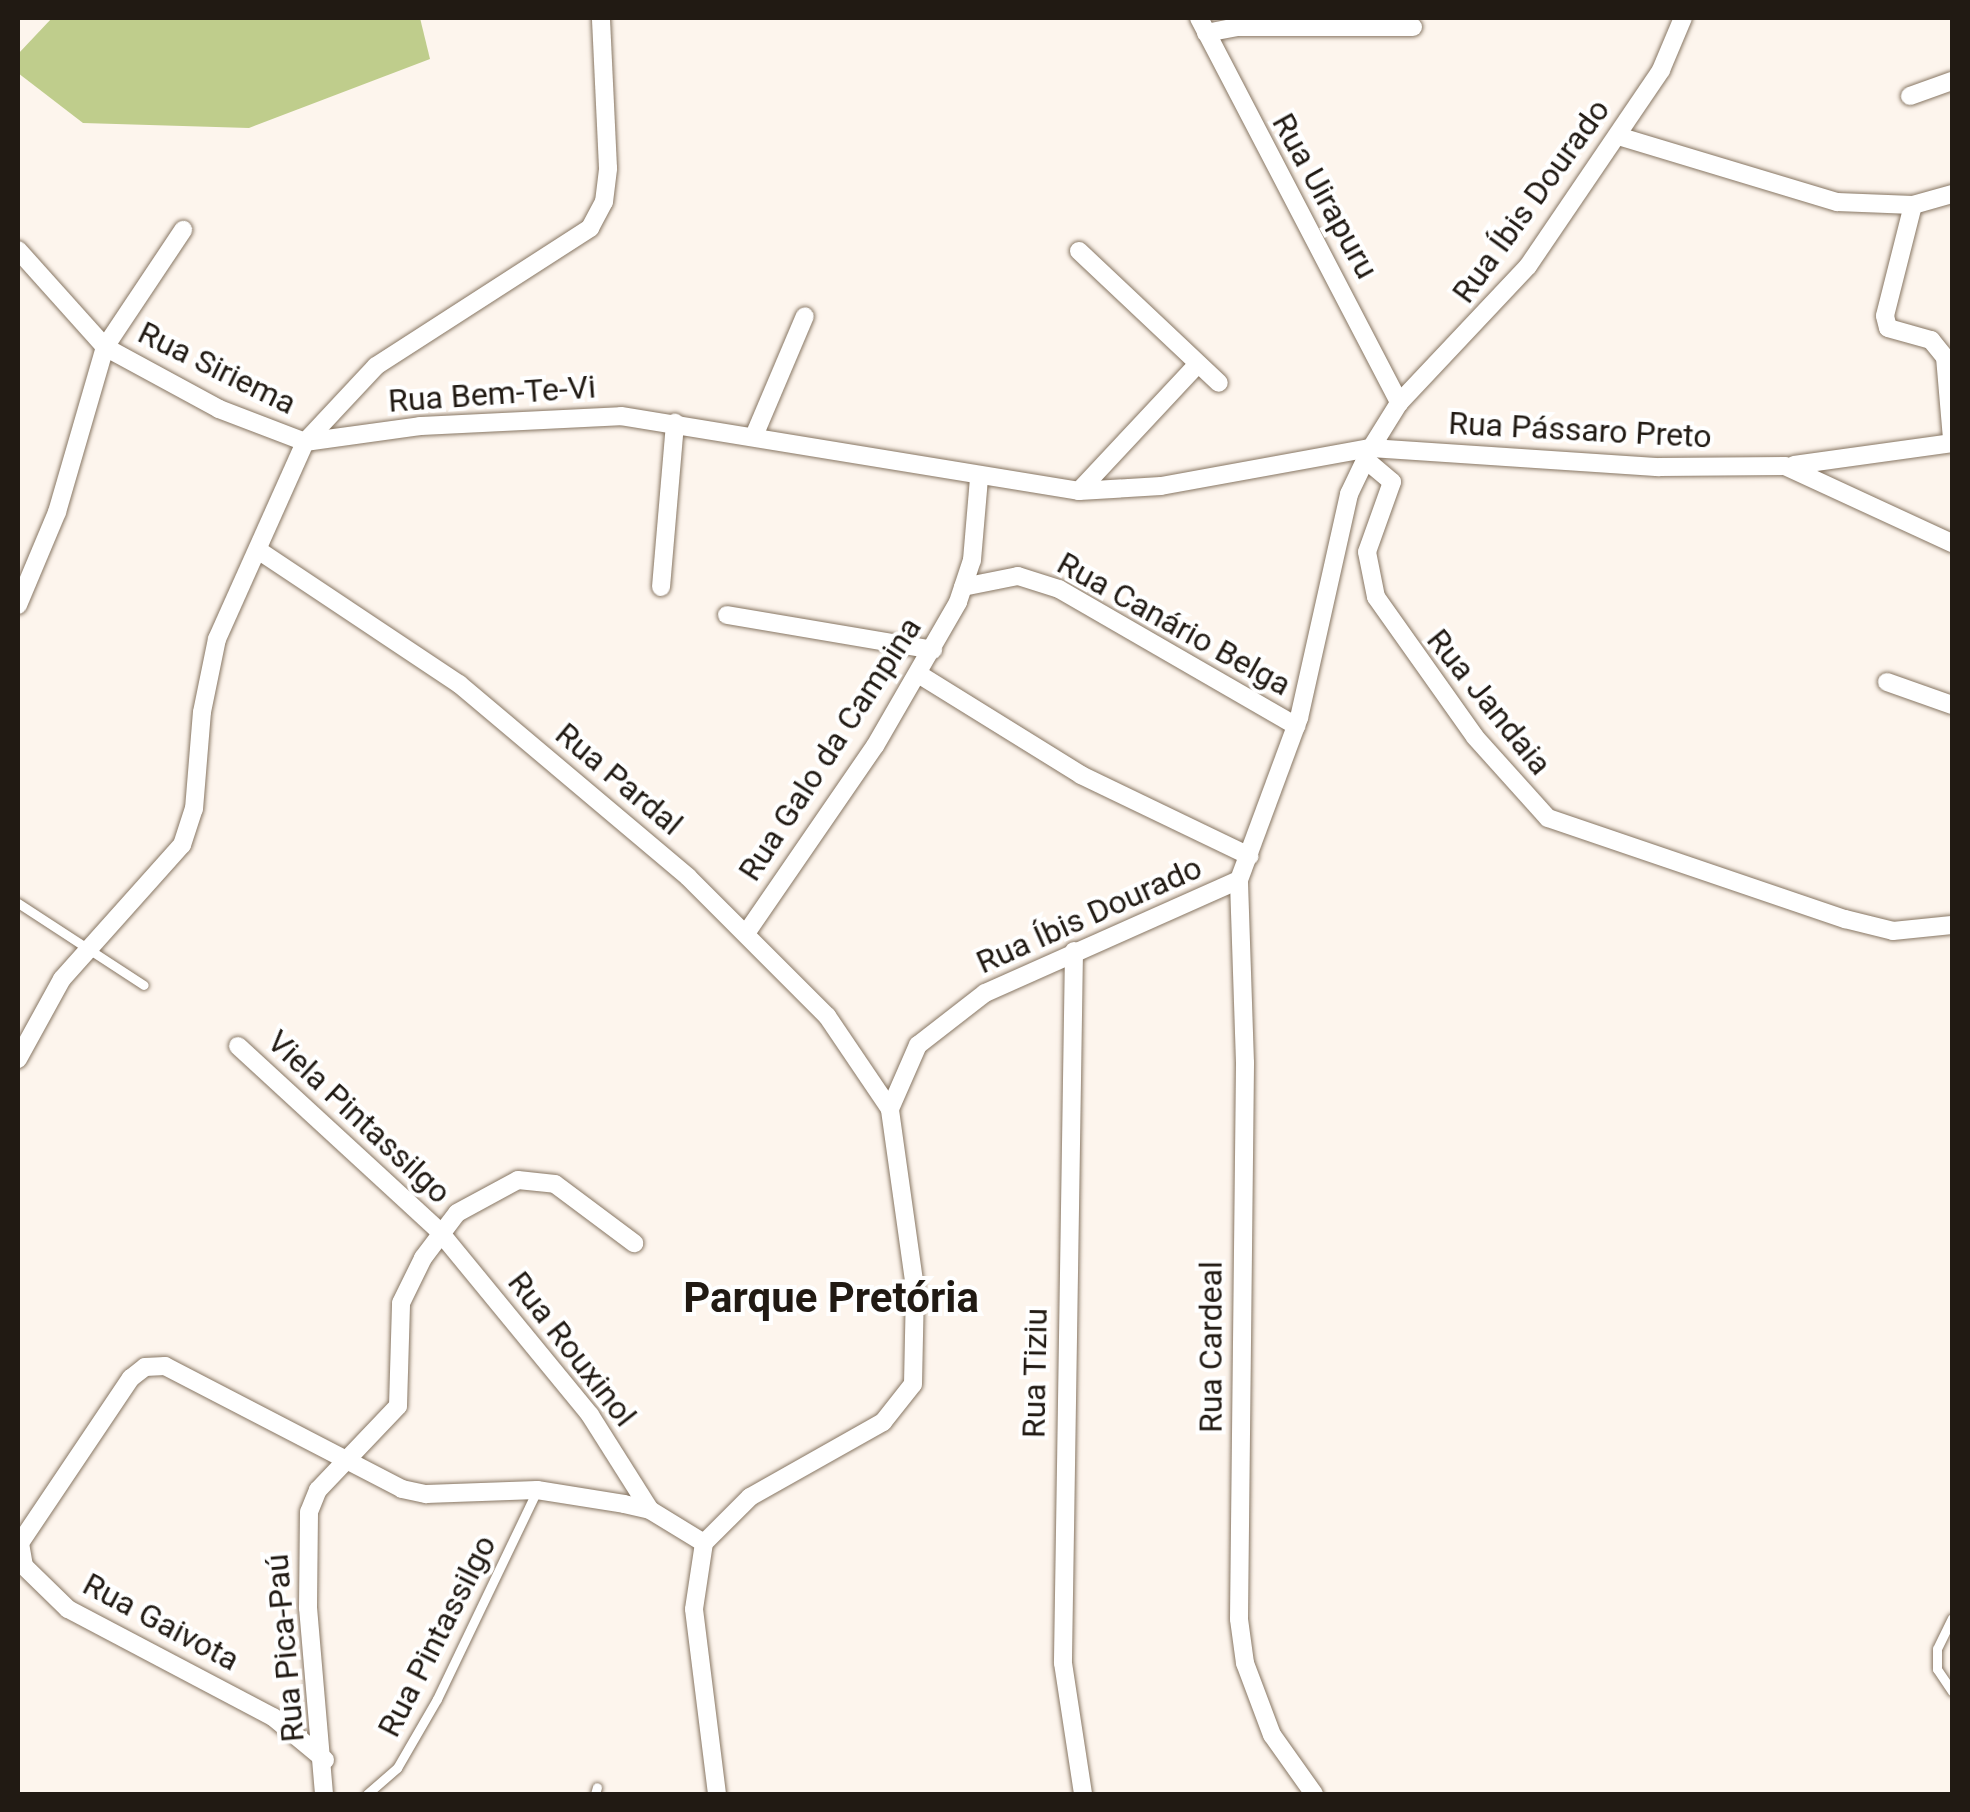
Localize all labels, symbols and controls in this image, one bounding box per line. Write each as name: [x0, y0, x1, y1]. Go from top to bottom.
street label: Rua Íbis Dourado: [1444, 92, 1618, 310]
street label: Rua Uirapuru: [1264, 107, 1386, 285]
street label: Rua Siriema: [132, 313, 302, 423]
street label: Rua Bem-Te-Vi: [387, 368, 597, 420]
street label: Rua Pássaro Preto: [1447, 404, 1713, 456]
street label: Rua Canário Belga: [1051, 544, 1297, 704]
street label: Rua Galo da Campina: [730, 610, 930, 888]
street label: Rua Jandaia: [1419, 621, 1559, 783]
street label: Rua Pardal: [548, 715, 690, 843]
street label: Rua Íbis Dourado: [970, 848, 1208, 982]
street label: Viela Pintassilgo: [259, 1022, 459, 1212]
street label: Rua Cardeal: [1192, 1261, 1230, 1433]
street label: Rua Rouxinol: [500, 1264, 644, 1434]
district label: Parque Pretória: [683, 1273, 979, 1323]
street label: Rua Tiziu: [1015, 1307, 1055, 1439]
street label: Rua Pintassilgo: [370, 1529, 504, 1743]
street label: Rua Pica-Paú: [258, 1552, 312, 1744]
street label: Rua Gaivota: [76, 1565, 246, 1679]

